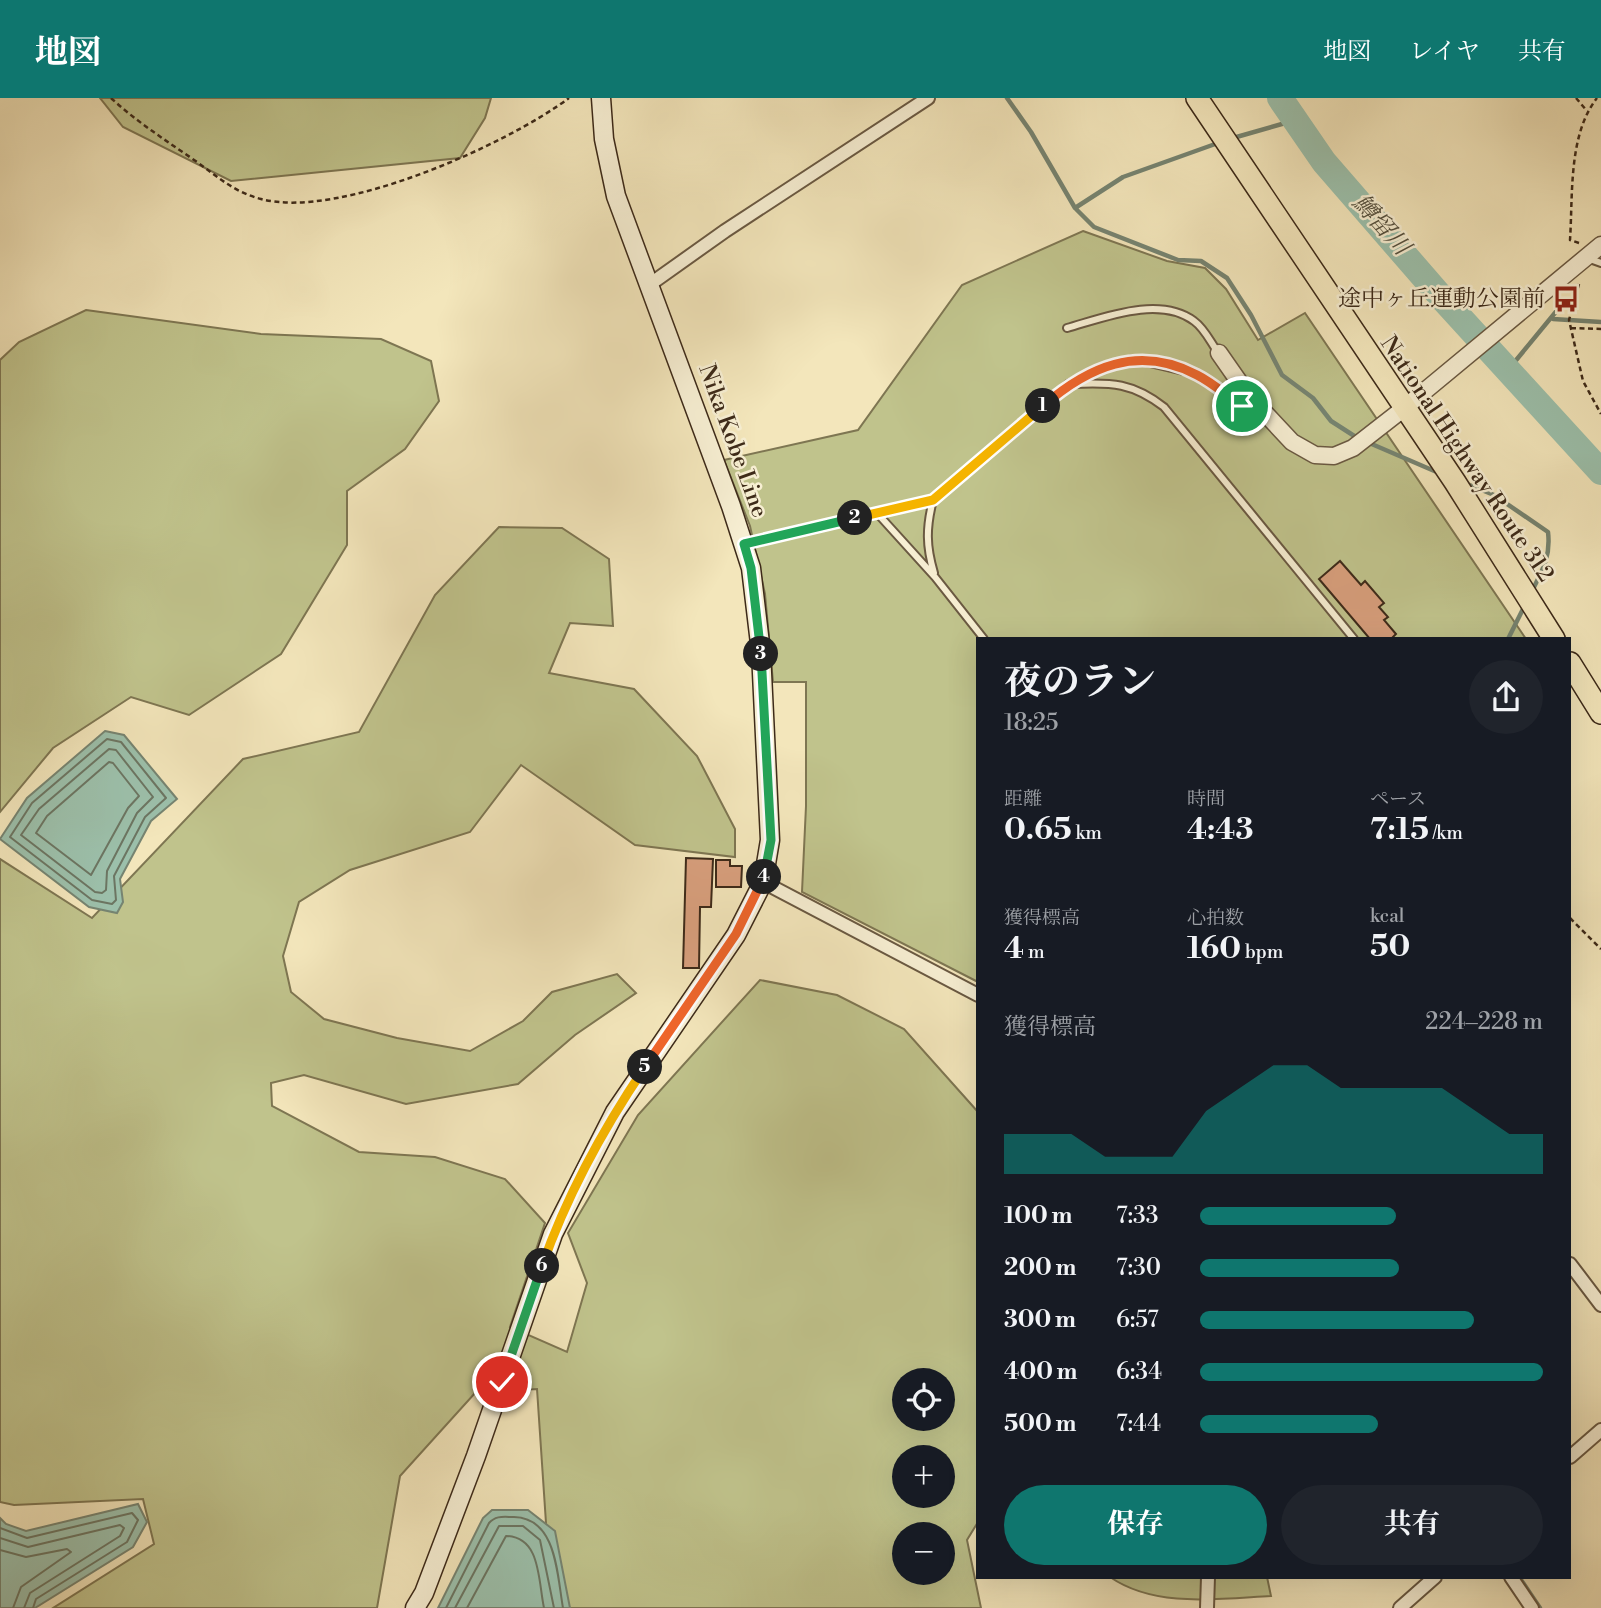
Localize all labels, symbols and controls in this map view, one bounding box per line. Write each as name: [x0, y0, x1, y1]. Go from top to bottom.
text: 地図: [35, 33, 101, 74]
text: 地図: [1323, 37, 1371, 67]
text: レイヤ: [1409, 37, 1480, 67]
text: 共有: [1518, 37, 1566, 67]
water label: 鱒留川: [1346, 188, 1418, 264]
bus stop icon: 途中ヶ丘運動公園前: [1551, 284, 1581, 314]
place label: 途中ヶ丘運動公園前: [1338, 285, 1545, 313]
street label: National Highway Route 312: [1374, 331, 1560, 587]
street label: Nika Kobe Line: [692, 361, 774, 521]
pin: [1212, 376, 1272, 436]
icon: arrive: [1223, 387, 1261, 425]
pin: 1: [1026, 388, 1060, 424]
text: 1: [1038, 393, 1047, 417]
pin: 2: [838, 500, 872, 536]
text: 2: [849, 505, 860, 529]
pin: 3: [744, 636, 778, 672]
text: 3: [755, 641, 766, 665]
text: 夜のラン: [1004, 659, 1156, 706]
button: share: [1469, 660, 1543, 734]
text: 18:25: [1004, 709, 1059, 737]
text: 距離: [1004, 787, 1042, 811]
text: 時間: [1187, 787, 1225, 811]
text: ペース: [1370, 787, 1426, 811]
text: 0.65: [1004, 811, 1072, 849]
text: 4:43: [1187, 811, 1253, 849]
text: 7:15: [1370, 811, 1429, 849]
text: km: [1072, 821, 1102, 845]
text: /km: [1429, 821, 1463, 845]
pin: 4: [746, 860, 782, 894]
text: 4: [757, 864, 770, 888]
text: kcal: [1370, 904, 1404, 928]
text: 獲得標高: [1004, 906, 1080, 930]
text: 心拍数: [1187, 906, 1244, 930]
text: 50: [1370, 928, 1410, 966]
text: 4: [1004, 930, 1024, 968]
text: 160: [1187, 930, 1241, 968]
text: m: [1024, 940, 1045, 964]
text: bpm: [1241, 940, 1283, 964]
text: 224–228 m: [1425, 1008, 1543, 1036]
text: 獲得標高: [1004, 1013, 1096, 1041]
pin: 5: [628, 1049, 662, 1084]
text: 5: [639, 1054, 650, 1078]
text: 100 m: [1004, 1202, 1072, 1230]
text: 7:33: [1116, 1202, 1158, 1230]
pin: 6: [524, 1248, 560, 1284]
text: 6: [536, 1253, 547, 1277]
text: 200 m: [1004, 1254, 1076, 1282]
text: 7:30: [1116, 1254, 1161, 1282]
text: 300 m: [1004, 1306, 1076, 1334]
text: 6:57: [1116, 1306, 1159, 1334]
pin: [472, 1352, 532, 1412]
text: 400 m: [1004, 1358, 1077, 1386]
text: 6:34: [1116, 1358, 1162, 1386]
icon: check: [483, 1363, 521, 1401]
map controls: [892, 1368, 955, 1585]
button: locate: [892, 1368, 955, 1431]
text: 500 m: [1004, 1410, 1076, 1438]
text: 7:44: [1116, 1410, 1161, 1438]
button: +: [892, 1445, 955, 1508]
button: 保存: [1004, 1485, 1267, 1565]
button: 共有: [1281, 1485, 1543, 1565]
button: −: [892, 1522, 955, 1585]

